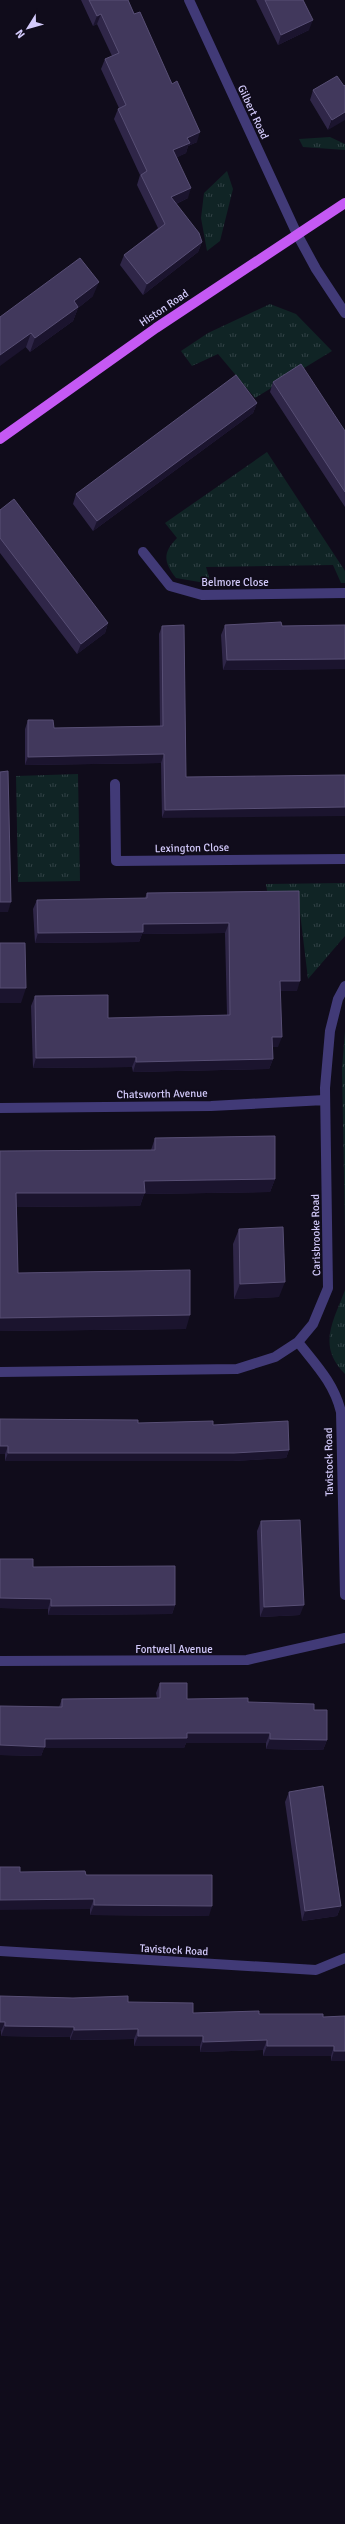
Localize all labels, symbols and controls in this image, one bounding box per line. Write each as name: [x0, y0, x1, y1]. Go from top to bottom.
north arrow: [8, 8, 48, 48]
text: N: [13, 27, 28, 41]
street label: Gilbert Road: [235, 83, 271, 141]
street label: Histon Road: [137, 287, 191, 329]
street label: Belmore Close: [201, 576, 269, 589]
street label: Lexington Close: [155, 841, 229, 855]
street label: Chatsworth Avenue: [116, 1087, 208, 1101]
street label: Carisbrooke Road: [309, 1194, 323, 1276]
street label: Tavistock Road: [322, 1427, 336, 1497]
street label: Fontwell Avenue: [135, 1643, 213, 1656]
street label: Tavistock Road: [139, 1942, 209, 1958]

